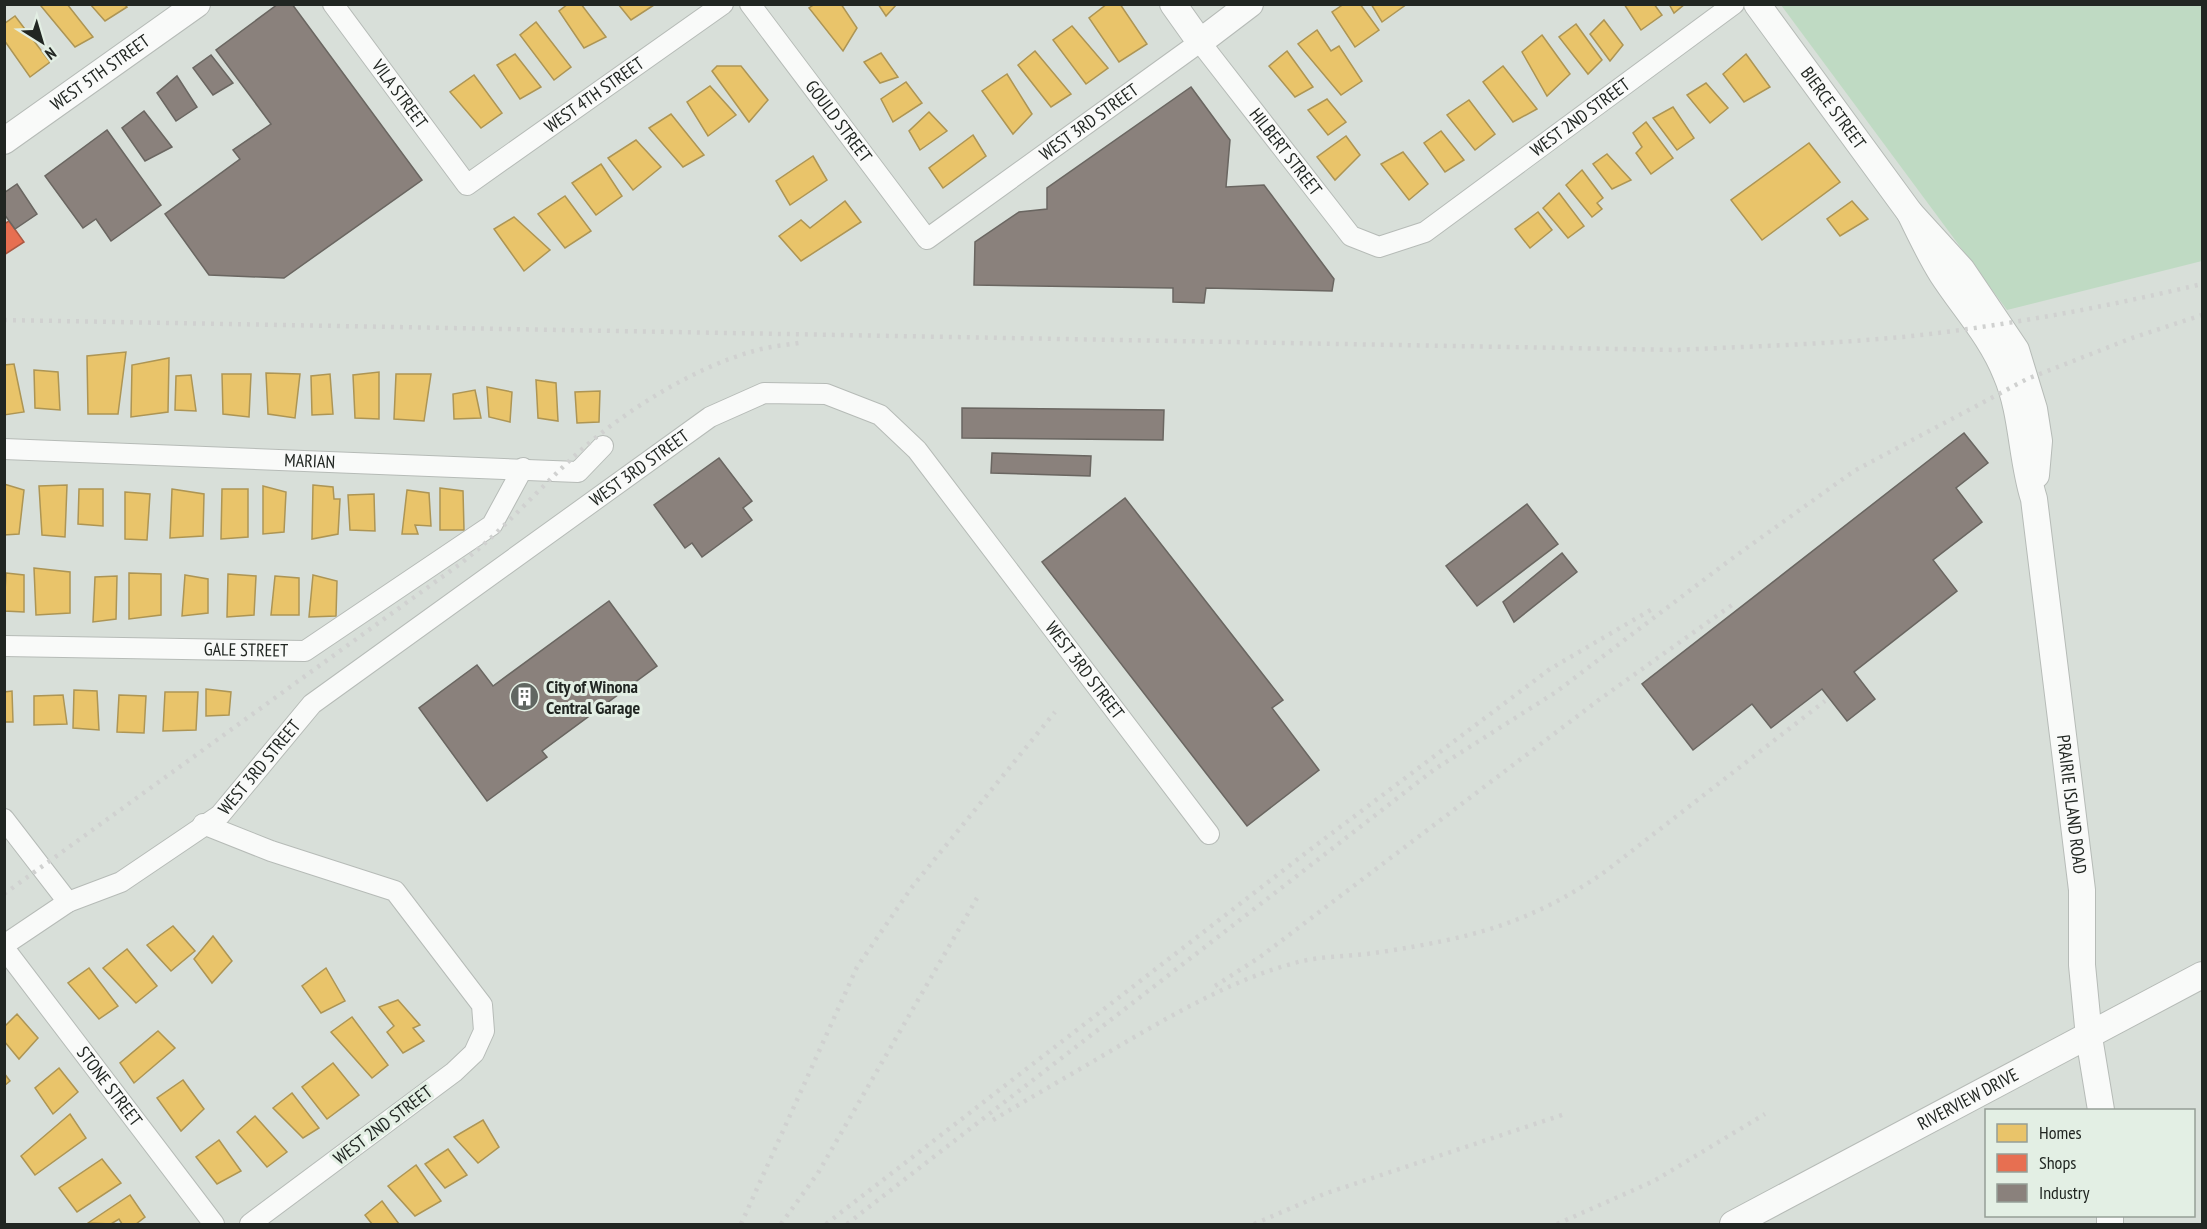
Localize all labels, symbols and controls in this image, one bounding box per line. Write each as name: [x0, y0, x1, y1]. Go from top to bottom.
north arrow: [12, 12, 72, 72]
street label: WEST 5TH STREET: [46, 29, 154, 115]
text: N: [42, 43, 60, 65]
street label: WEST 4TH STREET: [540, 52, 648, 138]
street label: VILA STREET: [366, 54, 433, 133]
street label: BIERCE STREET: [1796, 62, 1871, 153]
street label: WEST 2ND STREET: [1526, 73, 1634, 161]
street label: GOULD STREET: [801, 76, 877, 167]
street label: WEST 3RD STREET: [1035, 78, 1143, 165]
street label: HILBERT STREET: [1245, 103, 1327, 200]
street label: WEST 3RD STREET: [585, 424, 693, 511]
street label: MARIAN: [284, 448, 336, 473]
street label: WEST 3RD STREET: [1040, 617, 1130, 724]
street label: GALE STREET: [204, 637, 288, 662]
place label: City of Winona Central Garage: [546, 675, 640, 719]
building icon: City of Winona Central Garage: [509, 681, 541, 713]
street label: WEST 3RD STREET: [213, 715, 305, 819]
street label: PRAIRIE ISLAND ROAD: [2052, 733, 2092, 875]
street label: STONE STREET: [72, 1042, 147, 1131]
street label: RIVERVIEW DRIVE: [1913, 1063, 2022, 1135]
street label: WEST 2ND STREET: [329, 1080, 437, 1169]
legend: [1985, 1109, 2195, 1217]
text: Homes: [2039, 1121, 2082, 1144]
text: Shops: [2039, 1151, 2076, 1174]
text: Industry: [2039, 1181, 2090, 1204]

